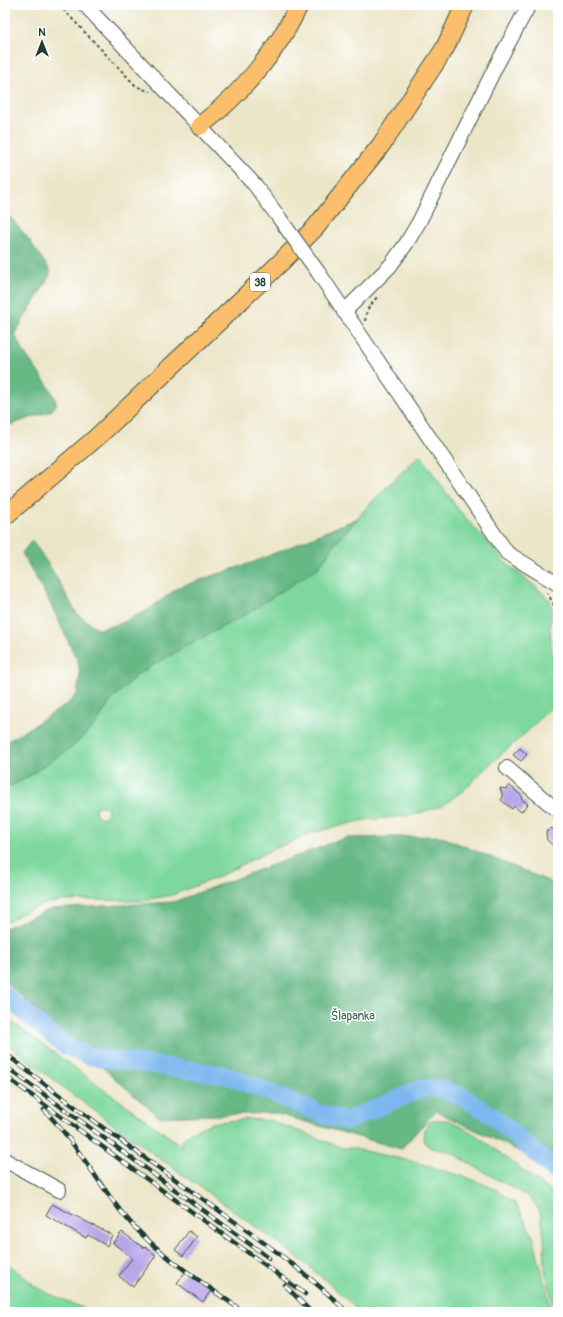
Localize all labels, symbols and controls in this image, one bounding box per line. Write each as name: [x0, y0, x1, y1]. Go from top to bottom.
north arrow: [22, 22, 62, 62]
text: N: [38, 26, 46, 39]
road number: 38: [250, 273, 270, 291]
park label: Šlapanka: [331, 1008, 375, 1024]

